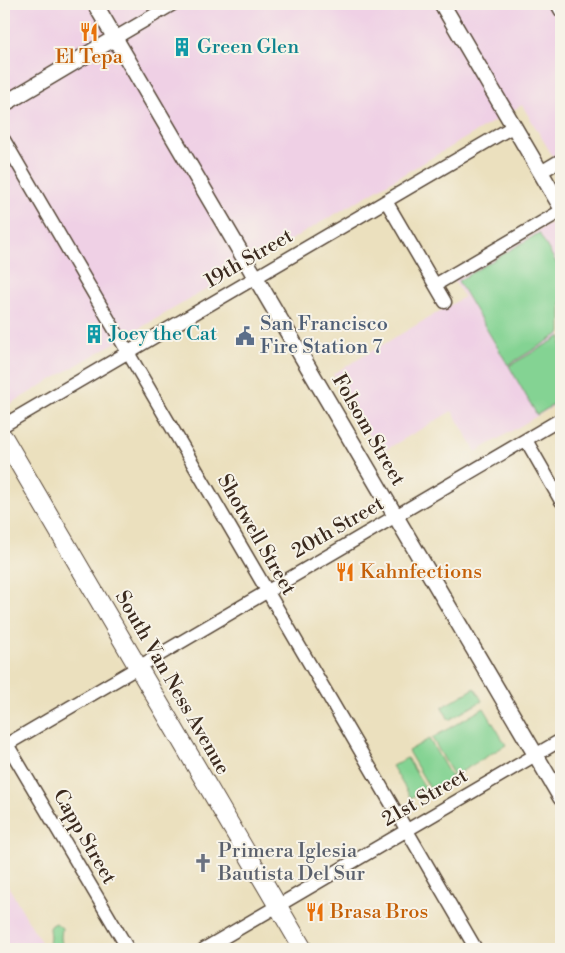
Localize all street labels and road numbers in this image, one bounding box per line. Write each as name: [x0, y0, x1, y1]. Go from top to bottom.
street label: 19th Street: [200, 224, 298, 294]
street label: Folsom Street: [326, 370, 410, 490]
street label: Shotwell Street: [211, 470, 301, 600]
street label: 20th Street: [287, 492, 389, 564]
street label: South Van Ness Avenue: [109, 586, 235, 780]
street label: 21st Street: [378, 763, 472, 833]
street label: Capp Street: [47, 785, 121, 889]

